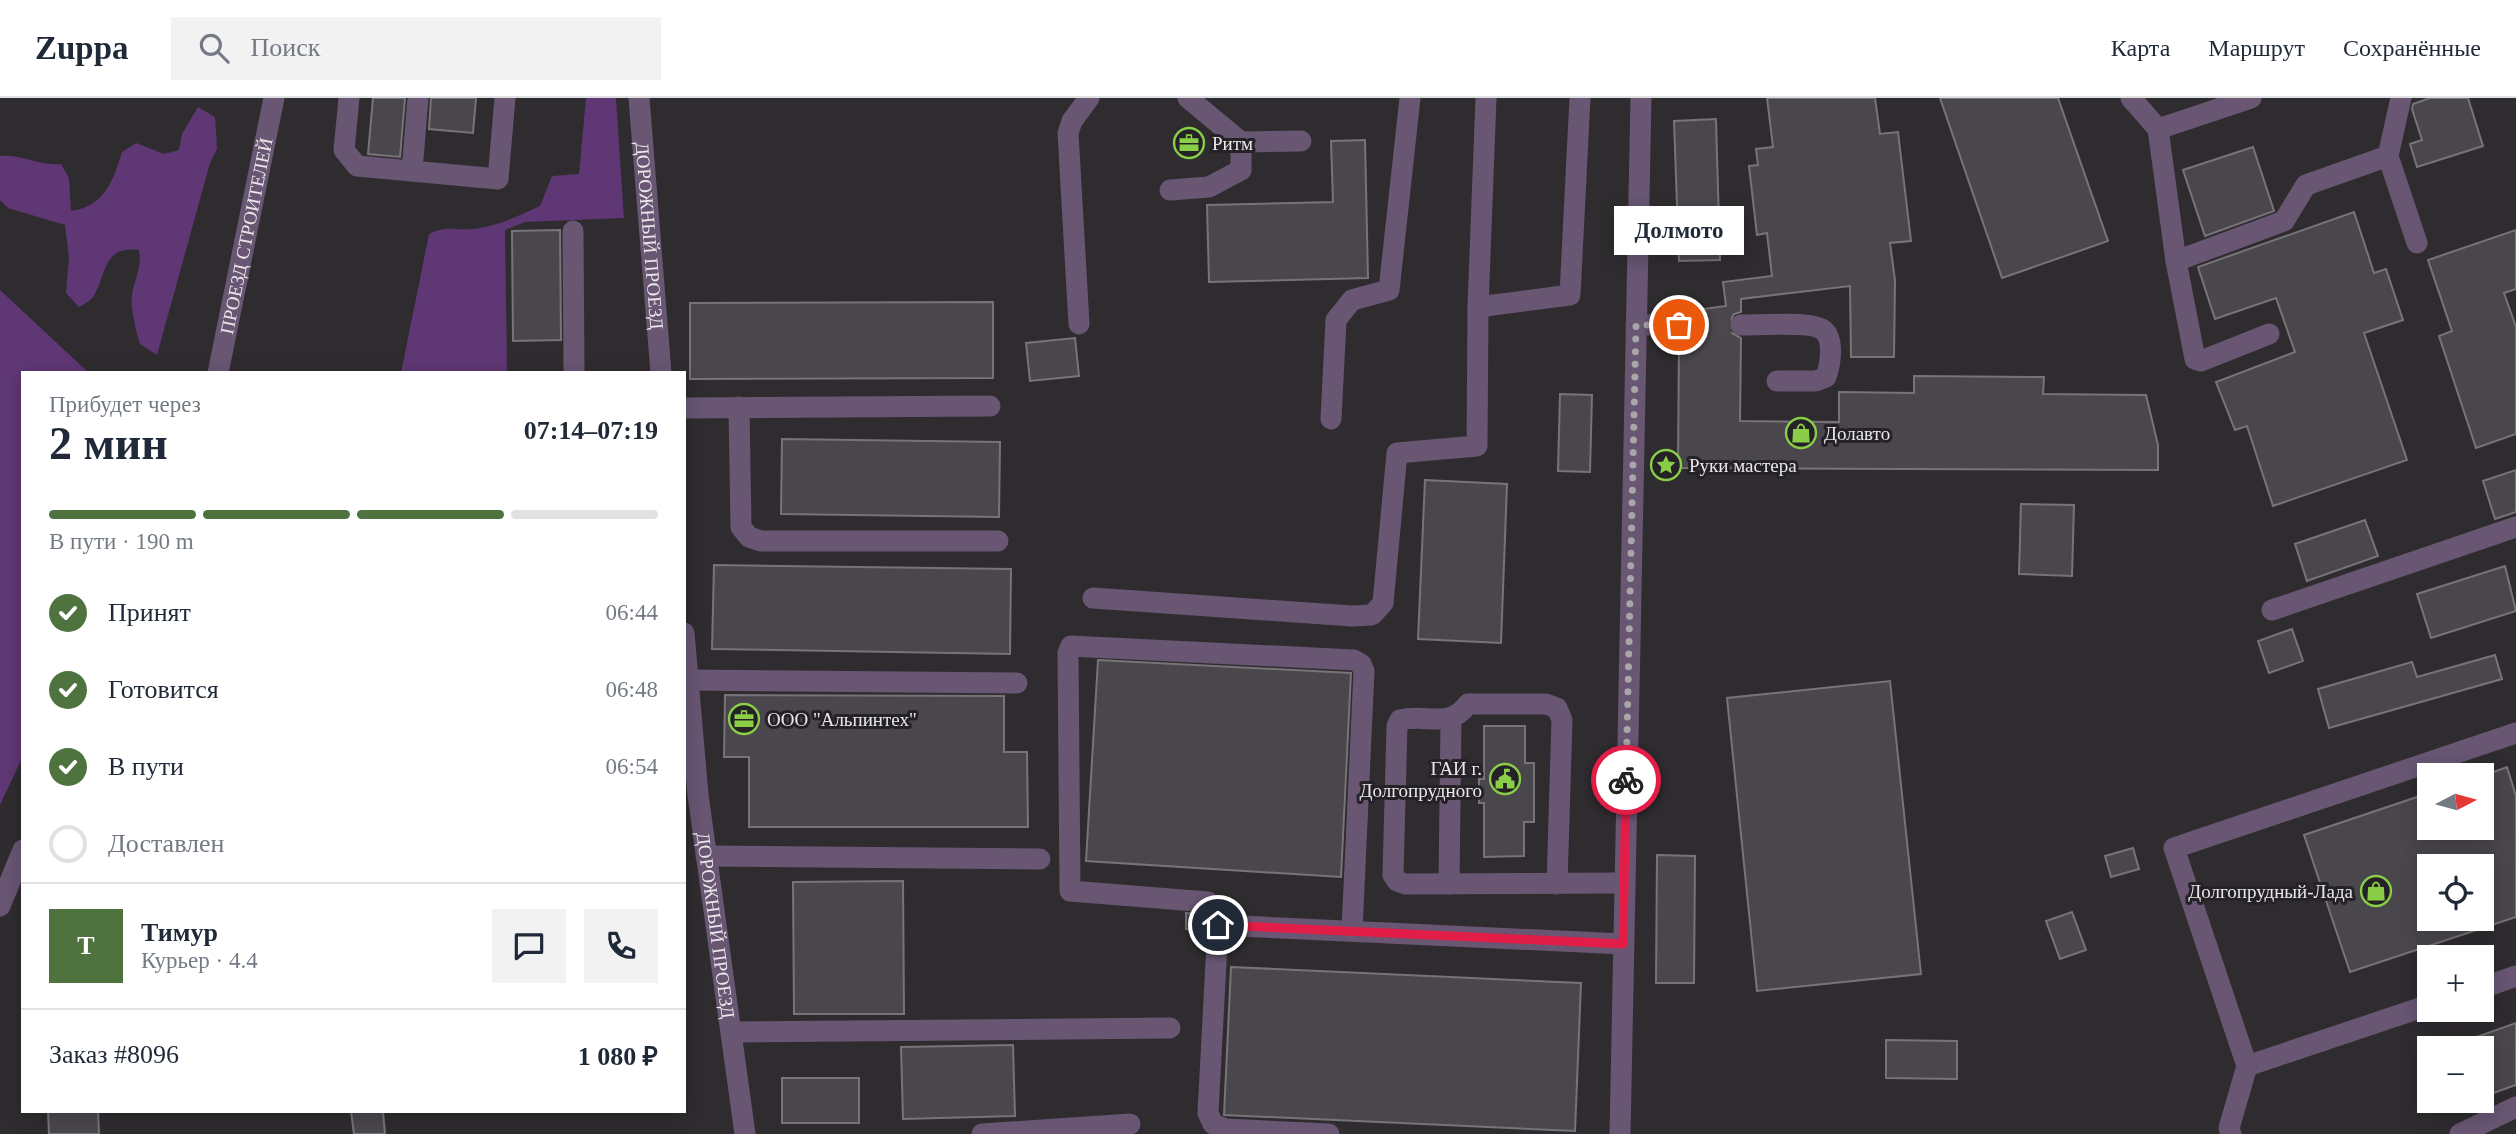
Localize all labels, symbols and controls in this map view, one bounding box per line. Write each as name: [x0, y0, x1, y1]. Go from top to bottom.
search box: [171, 17, 661, 80]
icon: search: [195, 29, 233, 67]
text: Zuppa: [35, 30, 129, 66]
text: Поиск: [251, 33, 320, 62]
text: Карта: [2111, 35, 2170, 61]
text: Маршрут: [2208, 35, 2305, 61]
text: Сохранённые: [2343, 35, 2481, 61]
office icon: Ритм: [1172, 126, 1206, 160]
place label: Ритм: [1212, 133, 1253, 154]
street label: ПРОЕЗД СТРОИТЕЛЕЙ: [216, 136, 277, 336]
street label: ДОРОЖНЫЙ ПРОЕЗД: [632, 141, 667, 330]
callout: Долмото: [1614, 206, 1744, 255]
text: Долмото: [1635, 218, 1723, 243]
pin: [1649, 295, 1709, 355]
icon: bag: [1660, 306, 1698, 344]
text: Прибудет через: [49, 392, 201, 417]
text: 07:14–07:19: [524, 416, 658, 445]
shop icon: Долавто: [1784, 416, 1818, 450]
text: 2 мин: [49, 418, 168, 469]
place label: Долавто: [1824, 423, 1890, 444]
place icon: Руки мастера: [1649, 448, 1683, 482]
place label: Руки мастера: [1689, 455, 1797, 476]
text: В пути · 190 m: [49, 529, 194, 554]
icon: check: [49, 594, 87, 632]
text: Принят: [108, 598, 191, 627]
text: 06:44: [606, 600, 658, 625]
icon: check: [49, 671, 87, 709]
text: Готовится: [108, 675, 219, 704]
text: 06:48: [606, 677, 658, 702]
office icon: ООО "Альпинтех": [727, 702, 761, 736]
place label: ООО "Альпинтех": [767, 709, 917, 730]
courier: [1591, 745, 1661, 815]
icon: check: [49, 748, 87, 786]
text: В пути: [108, 752, 184, 781]
text: 06:54: [606, 754, 658, 779]
place label: ГАИ г. Долгопрудного: [1360, 758, 1482, 801]
icon: bike: [1607, 761, 1645, 799]
public building icon: ГАИ г. Долгопрудного: [1488, 762, 1522, 796]
north arrow: [2417, 763, 2494, 840]
map controls: [2417, 763, 2494, 1113]
text: Доставлен: [108, 829, 225, 858]
street label: ДОРОЖНЫЙ ПРОЕЗД: [692, 831, 739, 1020]
button: locate: [2417, 854, 2494, 931]
shop icon: Долгопрудный-Лада: [2359, 874, 2393, 908]
place label: Долгопрудный-Лада: [2188, 881, 2354, 902]
pin: [1188, 895, 1248, 955]
icon: home: [1199, 906, 1237, 944]
button: chat: [492, 909, 566, 983]
button: phone: [584, 909, 658, 983]
text: Тимур: [141, 918, 218, 947]
text: Т: [77, 931, 95, 960]
button: +: [2417, 945, 2494, 1022]
text: Курьер · 4.4: [141, 948, 258, 973]
button: −: [2417, 1036, 2494, 1113]
text: Заказ #8096: [49, 1040, 179, 1069]
text: 1 080 ₽: [578, 1042, 658, 1071]

